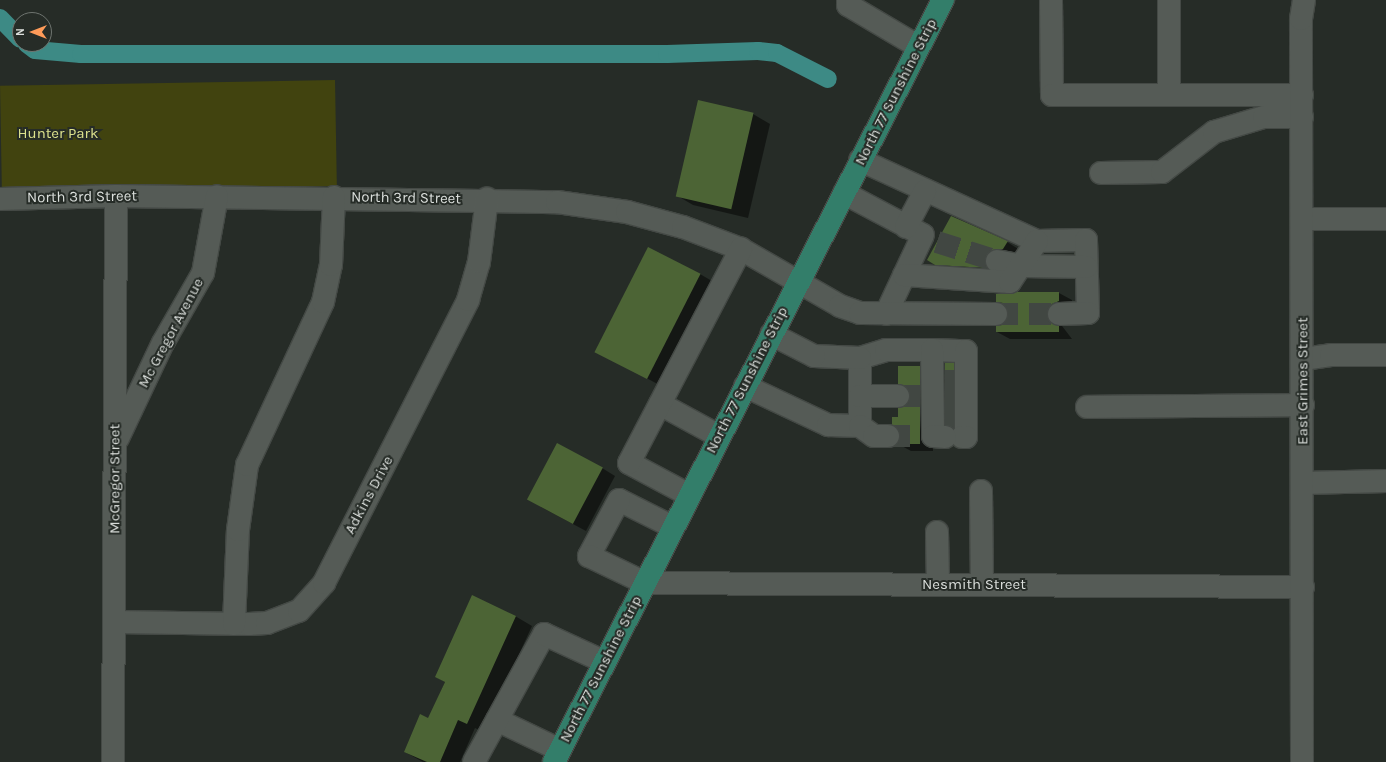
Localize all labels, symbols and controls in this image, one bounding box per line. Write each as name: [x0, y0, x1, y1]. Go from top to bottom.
north arrow: [12, 12, 52, 52]
street label: North 77 Sunshine Strip: [851, 16, 941, 168]
text: N: [14, 28, 27, 36]
park label: Hunter Park: [18, 125, 98, 143]
street label: North 3rd Street: [27, 187, 137, 207]
street label: North 3rd Street: [351, 188, 461, 208]
street label: Mc Gregor Avenue: [134, 275, 208, 391]
street label: North 77 Sunshine Strip: [702, 304, 792, 456]
street label: East Grimes Street: [1294, 317, 1312, 445]
street label: McGregor Street: [106, 424, 124, 534]
street label: Adkins Drive: [341, 453, 397, 537]
street label: Nesmith Street: [922, 576, 1026, 594]
street label: North 77 Sunshine Strip: [556, 593, 646, 745]

